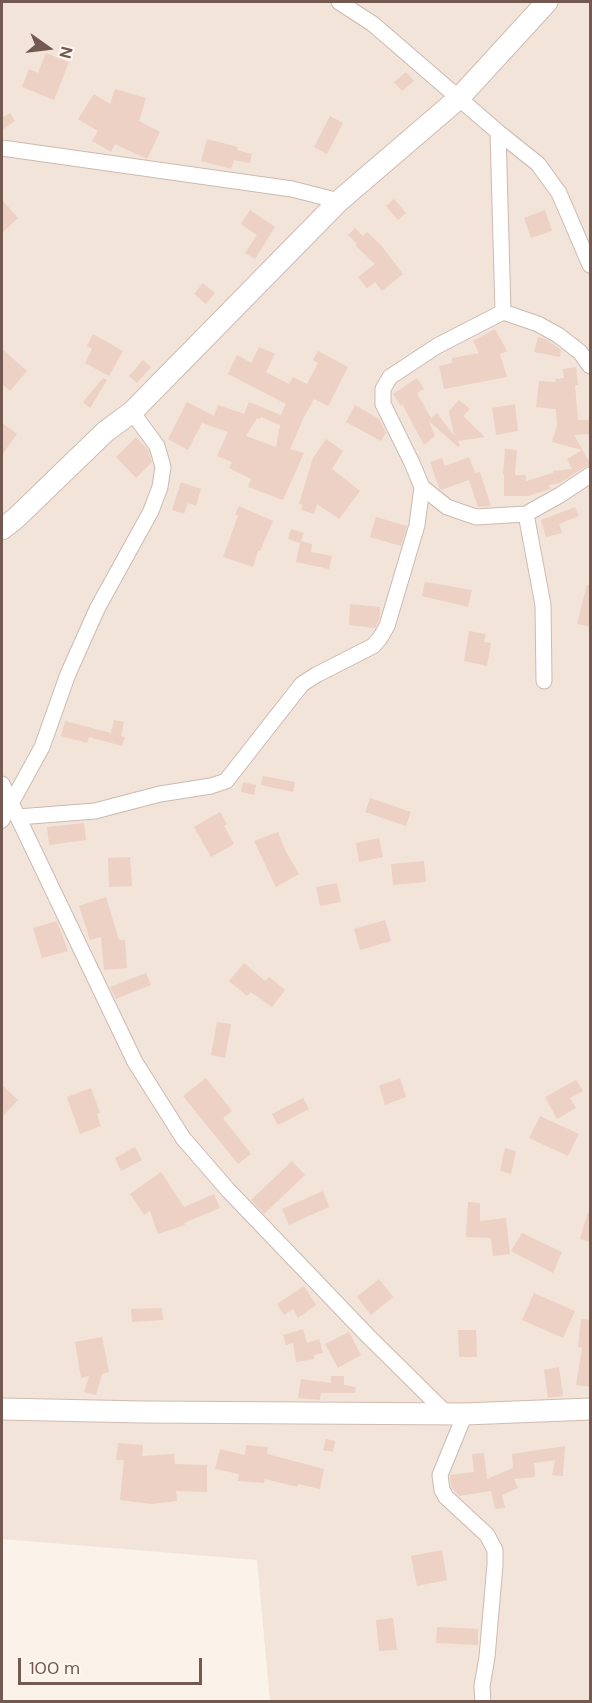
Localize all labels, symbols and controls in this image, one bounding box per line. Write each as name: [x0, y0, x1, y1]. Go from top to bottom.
north arrow: [18, 18, 78, 78]
text: N: [54, 44, 78, 61]
scale bar: [21, 1646, 206, 1684]
text: 100 m: [29, 1656, 80, 1680]

